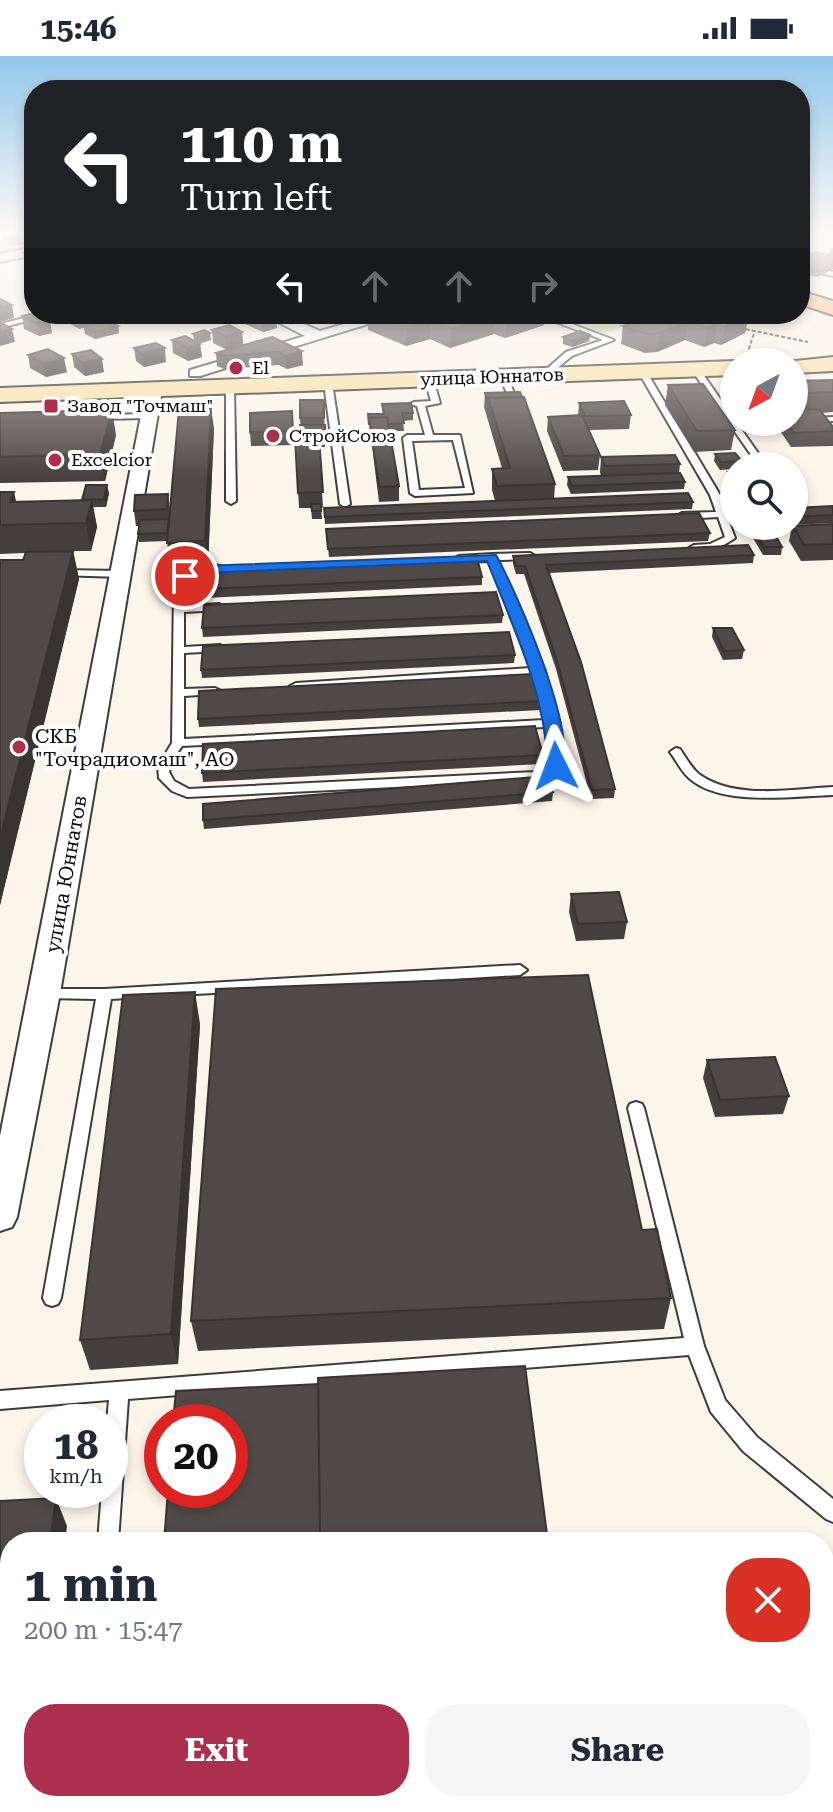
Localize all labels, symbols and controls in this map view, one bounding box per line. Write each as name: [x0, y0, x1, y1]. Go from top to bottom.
text: 15:46: [40, 11, 117, 46]
text: 110 m: [180, 110, 342, 176]
icon: left: [48, 112, 152, 216]
text: Turn left: [180, 177, 332, 219]
icon: left: [269, 264, 313, 308]
icon: ahead: [353, 264, 397, 308]
icon: ahead: [437, 264, 481, 308]
icon: right: [521, 264, 565, 308]
north arrow: [720, 348, 808, 436]
map controls: [720, 348, 808, 540]
place label: El: [252, 357, 270, 378]
marker: El: [227, 359, 245, 377]
street label: улица Юннатов: [420, 363, 564, 390]
place label: Завод "Точмаш": [67, 395, 213, 416]
marker: Завод "Точмаш": [42, 397, 60, 415]
place label: СтройСоюз: [289, 425, 396, 446]
marker: СтройСоюз: [264, 427, 282, 445]
place label: Excelcior: [71, 449, 152, 470]
marker: Excelcior: [46, 451, 64, 469]
button: search: [720, 452, 808, 540]
pin: [151, 542, 219, 610]
icon: arrive: [163, 554, 207, 598]
place label: СКБ "Точрадиомаш", АО: [35, 724, 234, 771]
position arrow: [514, 724, 598, 808]
marker: СКБ "Точрадиомаш", АО: [10, 738, 28, 756]
street label: улица Юннатов: [40, 793, 92, 955]
speed limit sign: 20: [144, 1404, 248, 1508]
text: 18: [54, 1422, 98, 1469]
text: km/h: [49, 1464, 103, 1488]
text: 1 min: [24, 1557, 157, 1613]
button: close: [726, 1558, 810, 1642]
text: 200 m · 15:47: [24, 1615, 183, 1645]
button: Exit: [24, 1704, 409, 1796]
button: Share: [425, 1704, 810, 1796]

